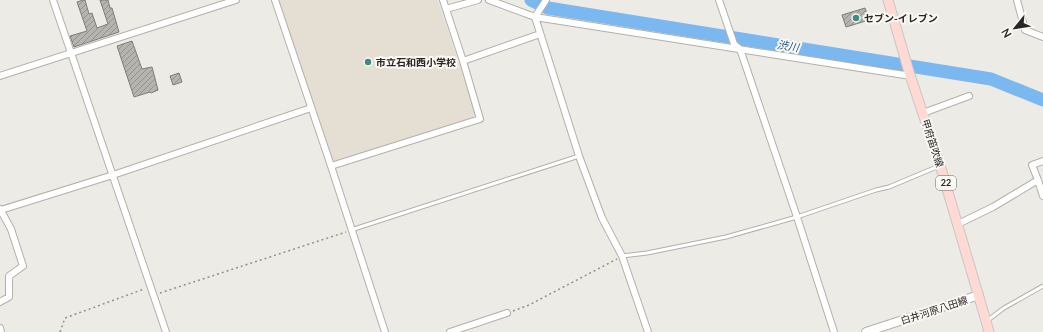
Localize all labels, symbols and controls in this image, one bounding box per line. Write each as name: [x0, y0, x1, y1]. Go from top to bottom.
north arrow: [995, 8, 1035, 48]
place label: セブン-イレブン: [864, 12, 938, 24]
marker: セブン-イレブン: [851, 13, 861, 23]
text: N: [998, 26, 1014, 40]
water label: 渋川: [776, 37, 801, 54]
place label: 市立石和西小学校: [376, 56, 456, 68]
marker: 市立石和西小学校: [363, 57, 373, 67]
street label: 甲府笛吹線: [920, 117, 946, 169]
road number: 22: [936, 176, 956, 190]
street label: 白井河原八田線: [899, 293, 969, 327]

